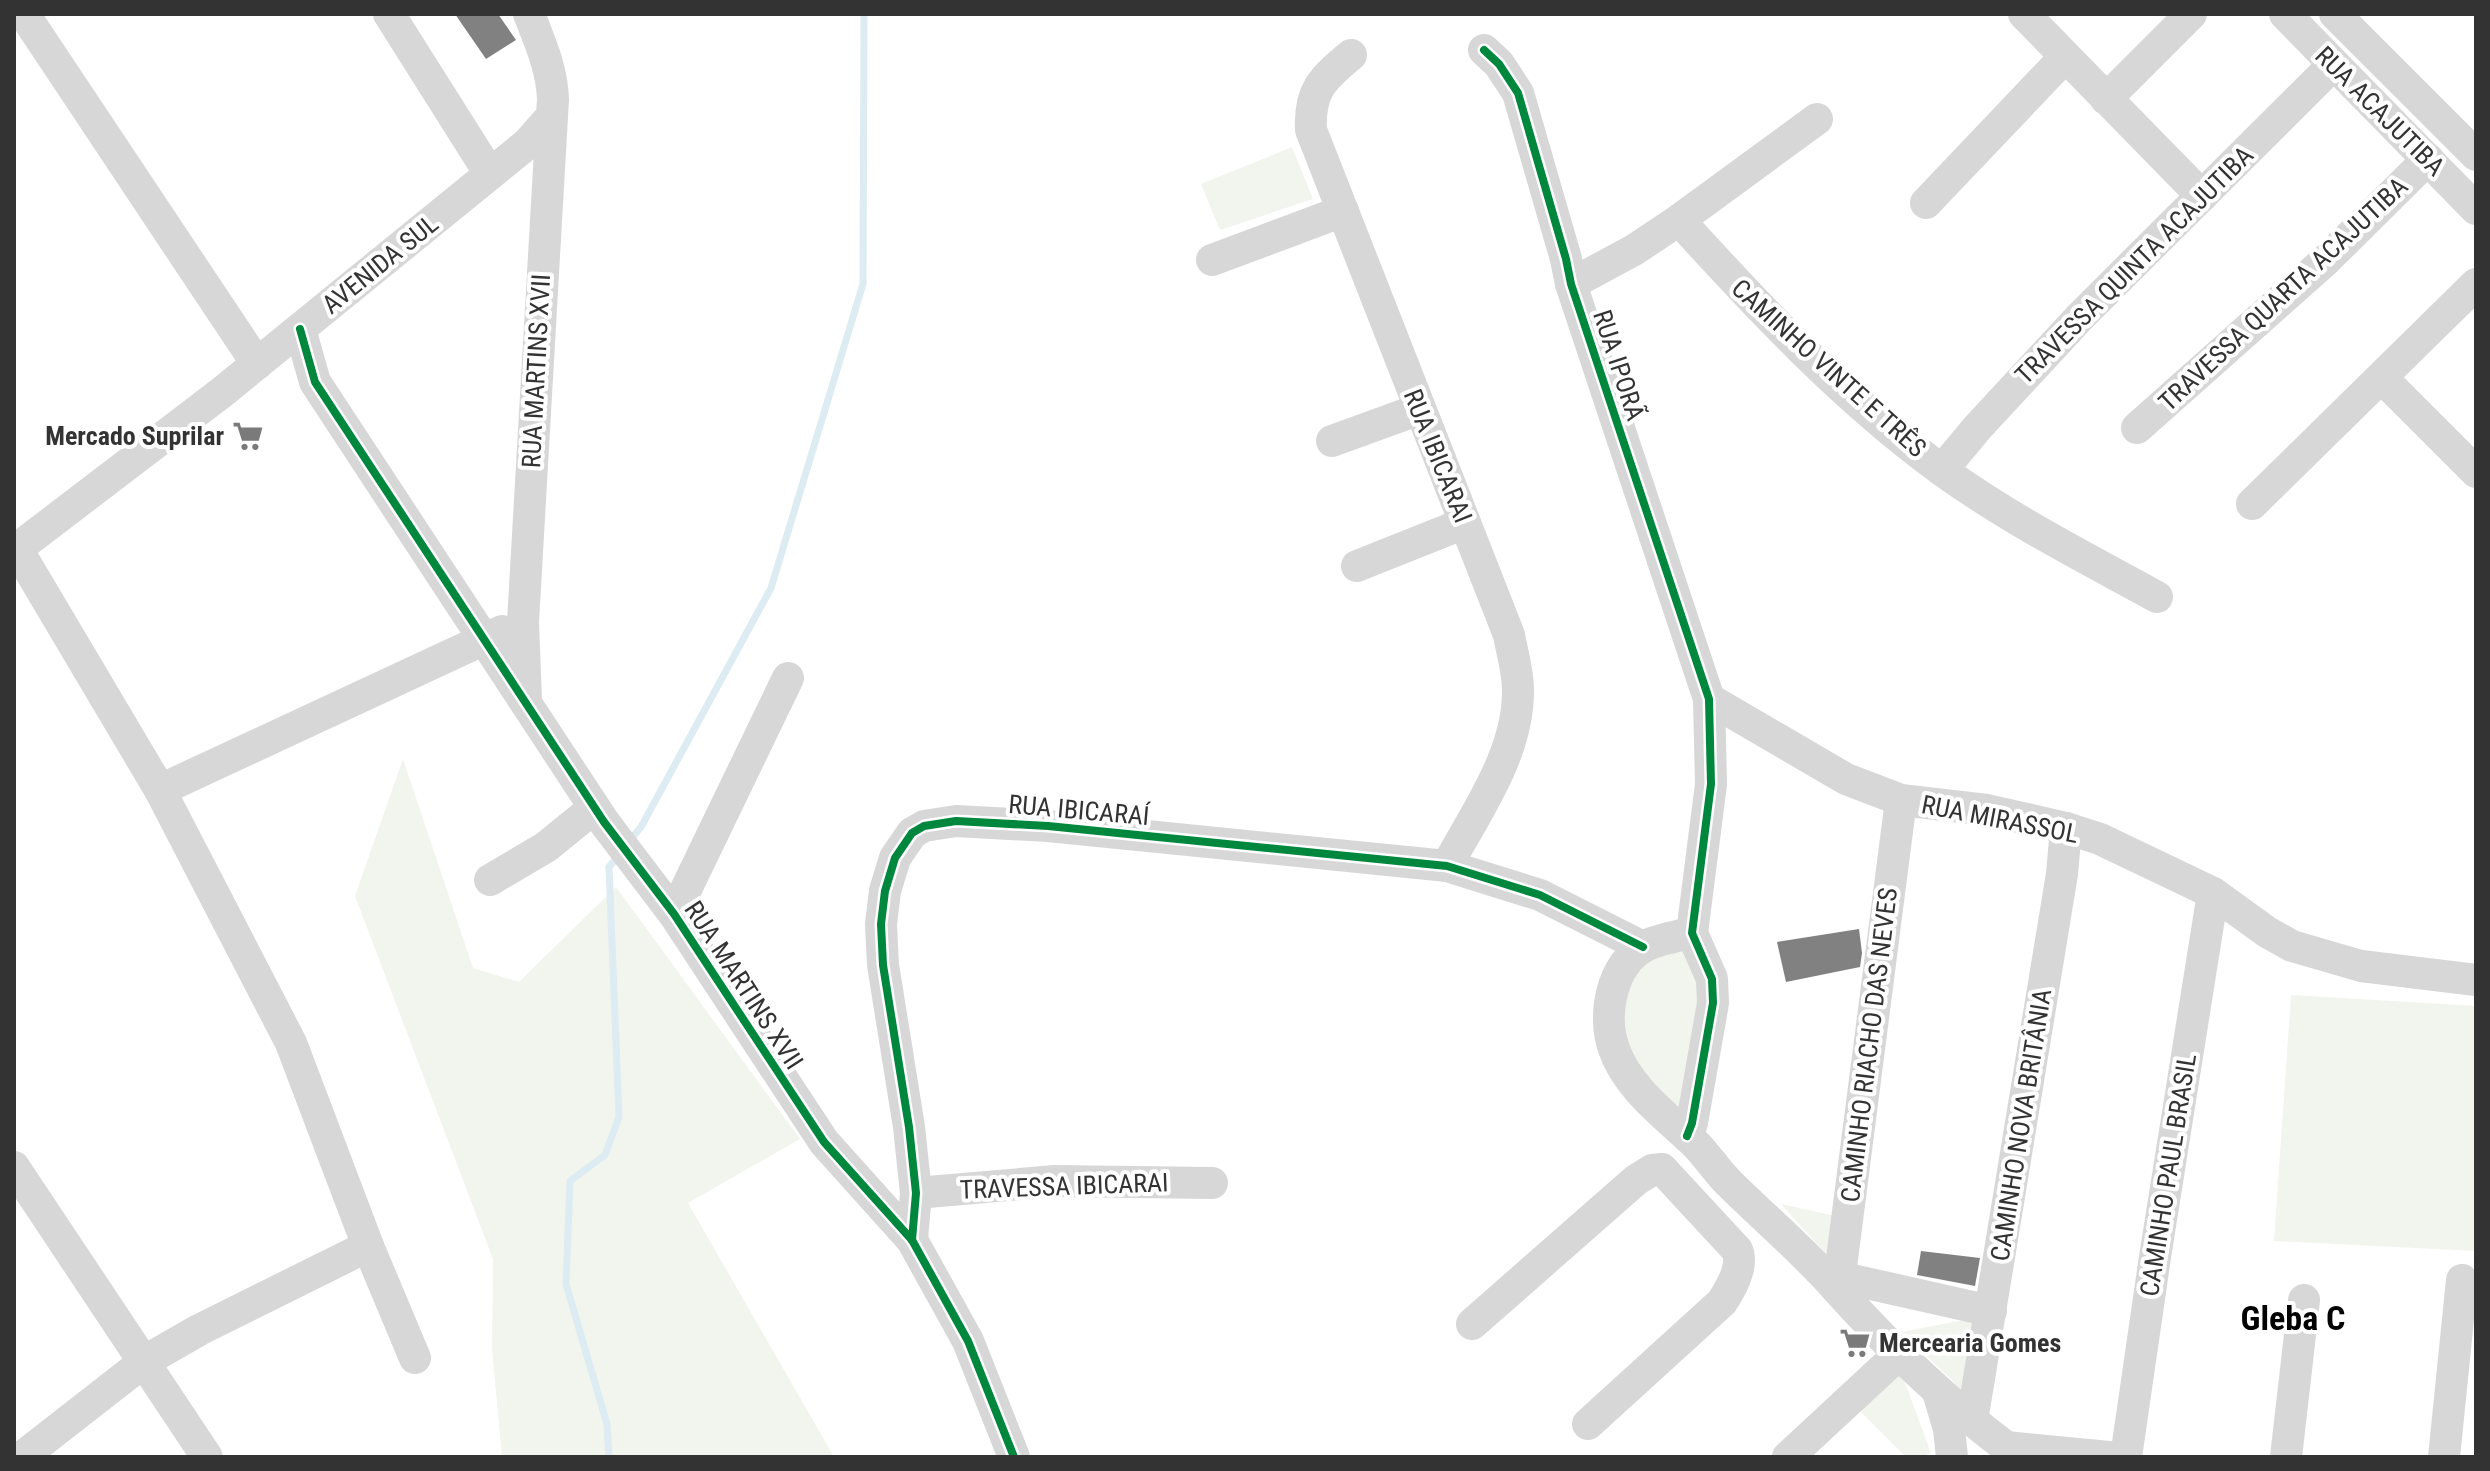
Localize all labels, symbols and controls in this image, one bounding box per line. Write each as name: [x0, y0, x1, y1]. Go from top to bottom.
street label: RUA ACAJUTIBA: [2309, 40, 2451, 182]
street label: TRAVESSA QUINTA ACAJUTIBA: [2009, 140, 2259, 390]
street label: TRAVESSA QUARTA ACAJUTIBA: [2153, 171, 2413, 417]
street label: AVENIDA SUL: [316, 208, 444, 320]
street label: RUA MARTINS XVII: [516, 273, 556, 469]
street label: CAMINHO VINTE E TRÊS: [1726, 273, 1932, 463]
street label: RUA IPORÃ: [1587, 306, 1651, 424]
street label: RUA IBICARAI: [1398, 385, 1478, 527]
supermarket icon: Mercado Suprilar: [231, 419, 265, 453]
place label: Mercado Suprilar: [45, 421, 224, 451]
street label: RUA IBICARAÍ: [1007, 789, 1152, 831]
street label: RUA MIRASSOL: [1919, 789, 2081, 849]
street label: CAMINHO RIACHO DAS NEVES: [1835, 886, 1903, 1204]
street label: RUA MARTINS XVII: [678, 895, 810, 1075]
street label: CAMINHO NOVA BRITÂNIA: [1985, 987, 2057, 1263]
street label: CAMINHO PAUL BRASIL: [2134, 1051, 2202, 1299]
street label: TRAVESSA IBICARAI: [959, 1167, 1169, 1205]
district label: Gleba C: [2241, 1298, 2345, 1338]
supermarket icon: Mercearia Gomes: [1838, 1326, 1872, 1360]
place label: Mercearia Gomes: [1879, 1328, 2061, 1358]

